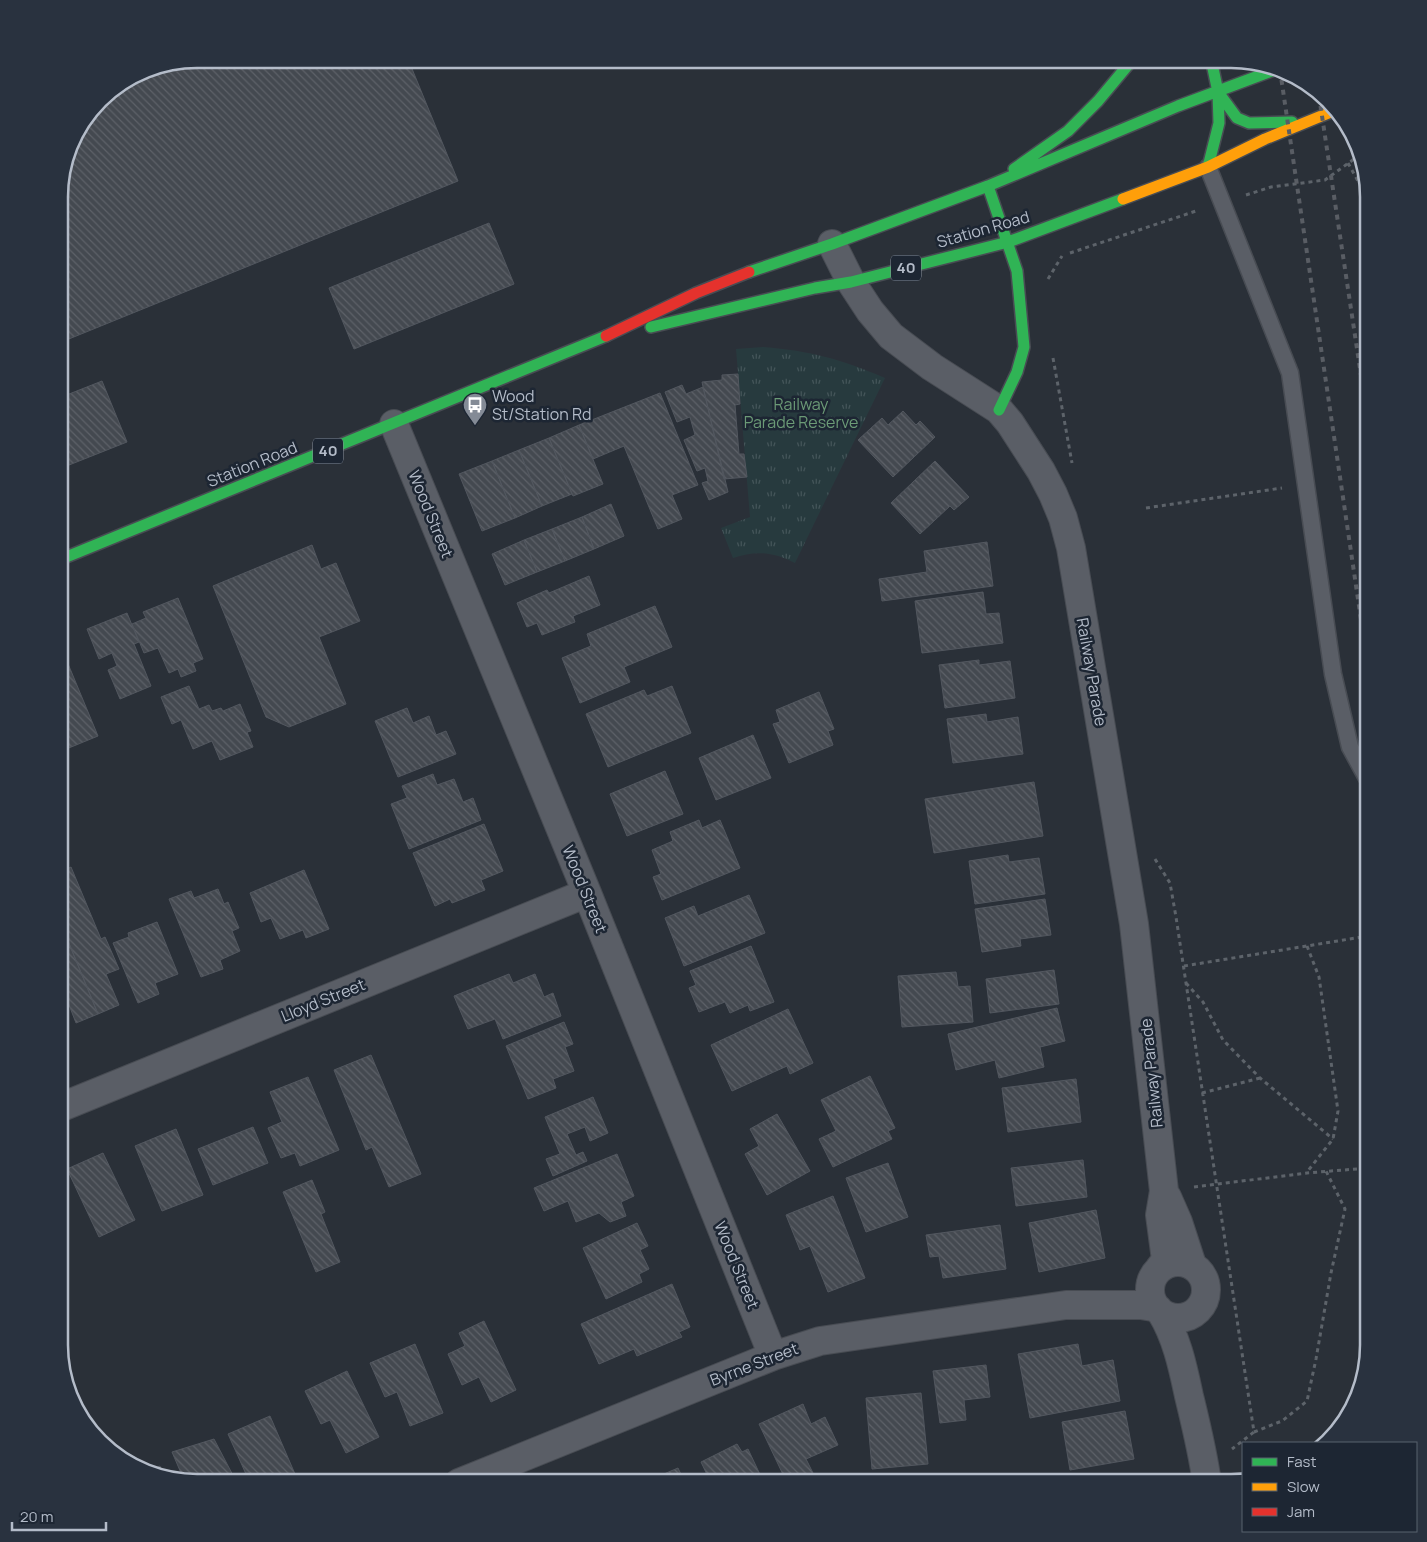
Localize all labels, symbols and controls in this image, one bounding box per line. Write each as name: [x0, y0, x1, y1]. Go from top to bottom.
street label: Station Road: [934, 205, 1032, 253]
road number: 40: [891, 256, 921, 280]
place label: Wood St/Station Rd: [492, 385, 592, 425]
bus stop icon: Wood St/Station Rd: [462, 392, 488, 426]
park label: Railway Parade Reserve: [744, 393, 858, 433]
street label: Station Road: [204, 436, 300, 492]
road number: 40: [313, 438, 343, 464]
street label: Wood Street: [403, 467, 459, 561]
street label: Railway Parade: [1072, 616, 1112, 728]
street label: Wood Street: [557, 842, 613, 936]
street label: Lloyd Street: [278, 973, 368, 1027]
street label: Railway Parade: [1134, 1017, 1168, 1129]
street label: Wood Street: [709, 1218, 765, 1312]
street label: Byrne Street: [707, 1337, 801, 1391]
legend: [1242, 1442, 1417, 1532]
text: Fast: [1287, 1451, 1316, 1472]
text: Slow: [1287, 1476, 1320, 1497]
scale bar: [12, 1500, 106, 1532]
text: Jam: [1287, 1501, 1315, 1522]
text: 20 m: [20, 1506, 53, 1527]

